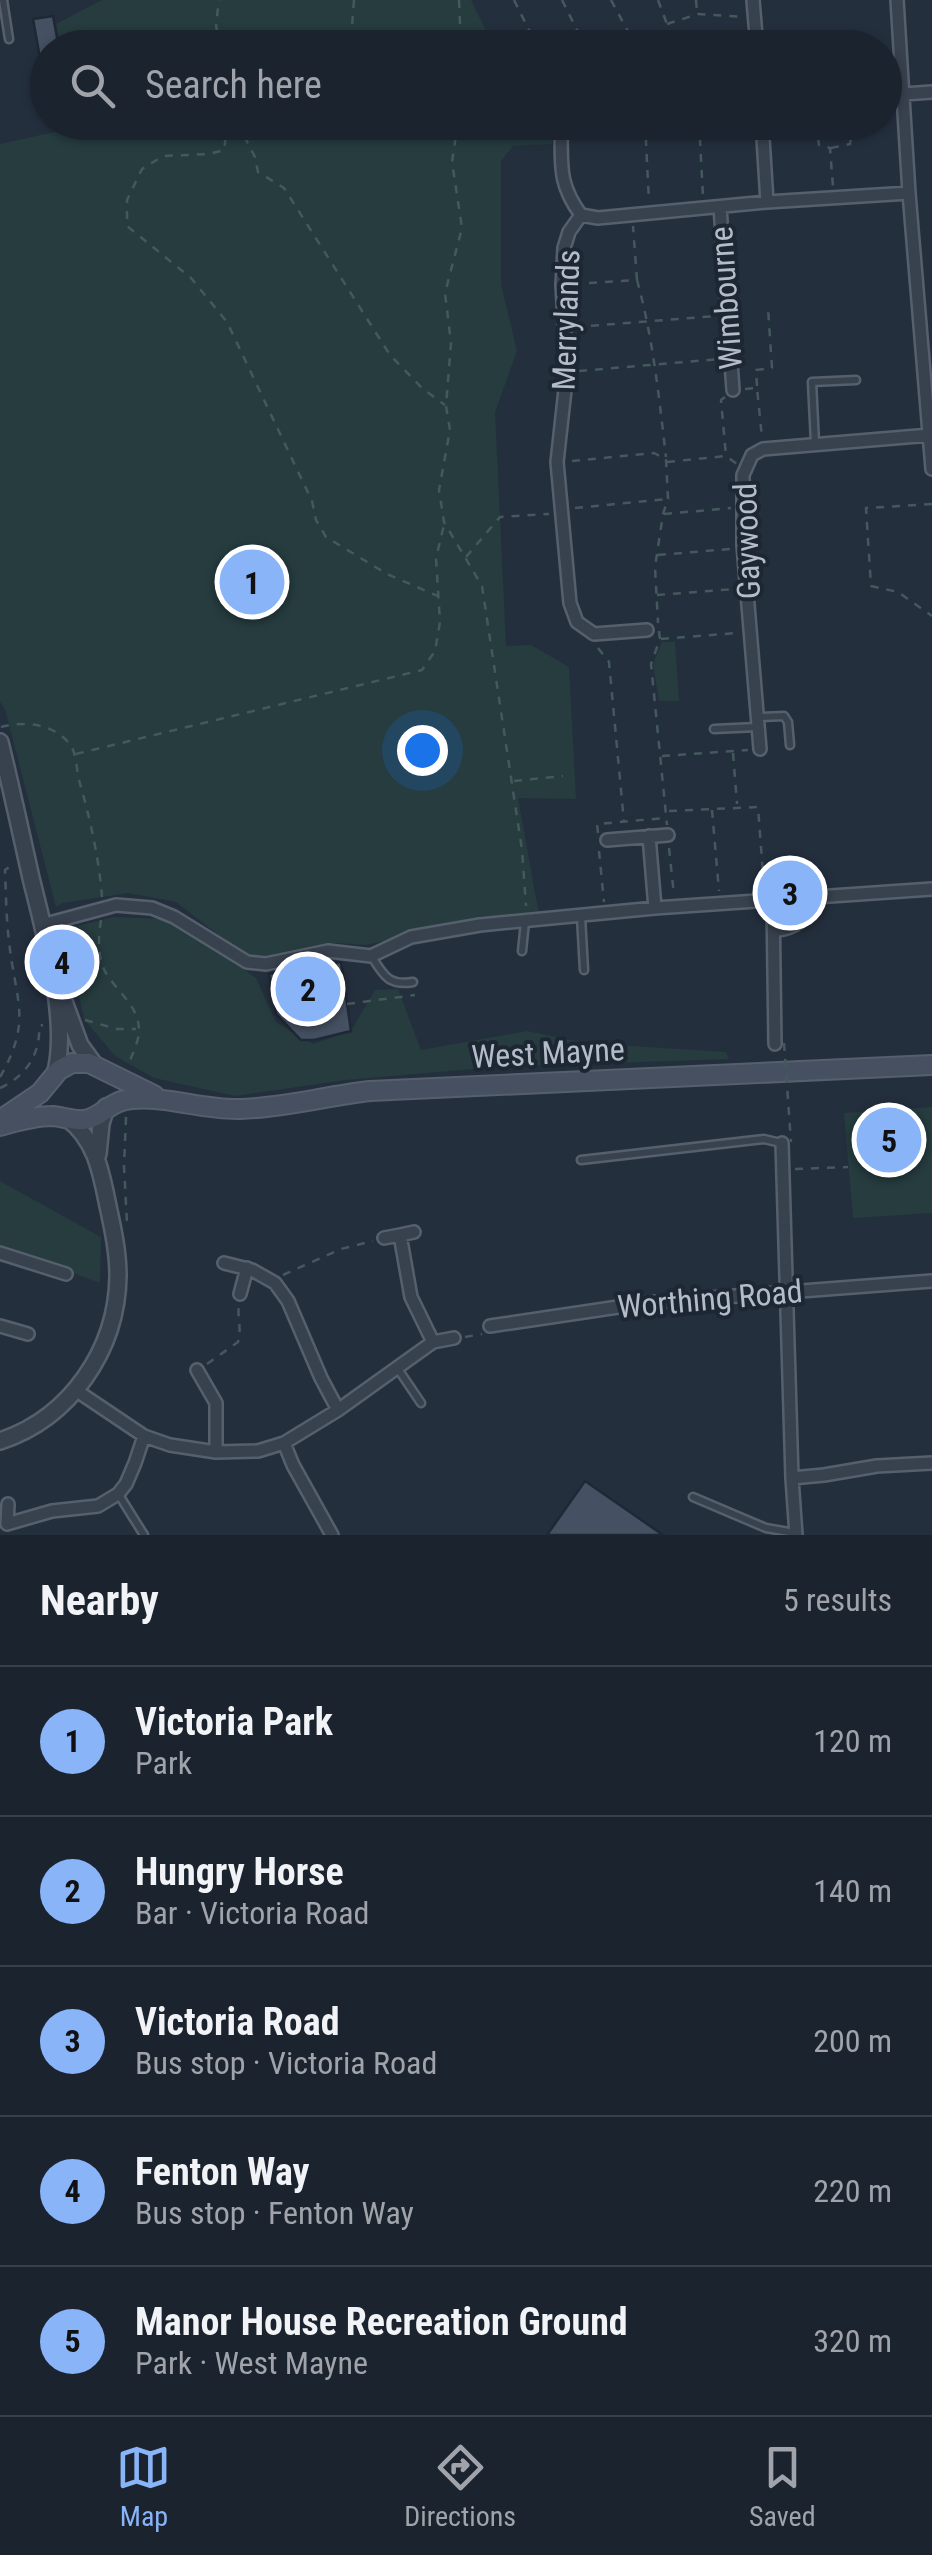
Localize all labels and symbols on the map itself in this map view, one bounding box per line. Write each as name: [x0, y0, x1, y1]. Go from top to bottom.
street label: Wimbourne: [702, 225, 750, 371]
street label: Merrylands: [545, 249, 587, 391]
street label: Gaywood: [726, 482, 768, 600]
pin: 1: [220, 544, 284, 620]
your location: [397, 725, 448, 776]
pin: 3: [758, 856, 822, 930]
pin: 4: [30, 924, 94, 1000]
pin: 2: [276, 952, 340, 1026]
street label: West Mayne: [470, 1030, 626, 1076]
pin: 5: [856, 1102, 922, 1178]
street label: Worthing Road: [616, 1272, 804, 1326]

